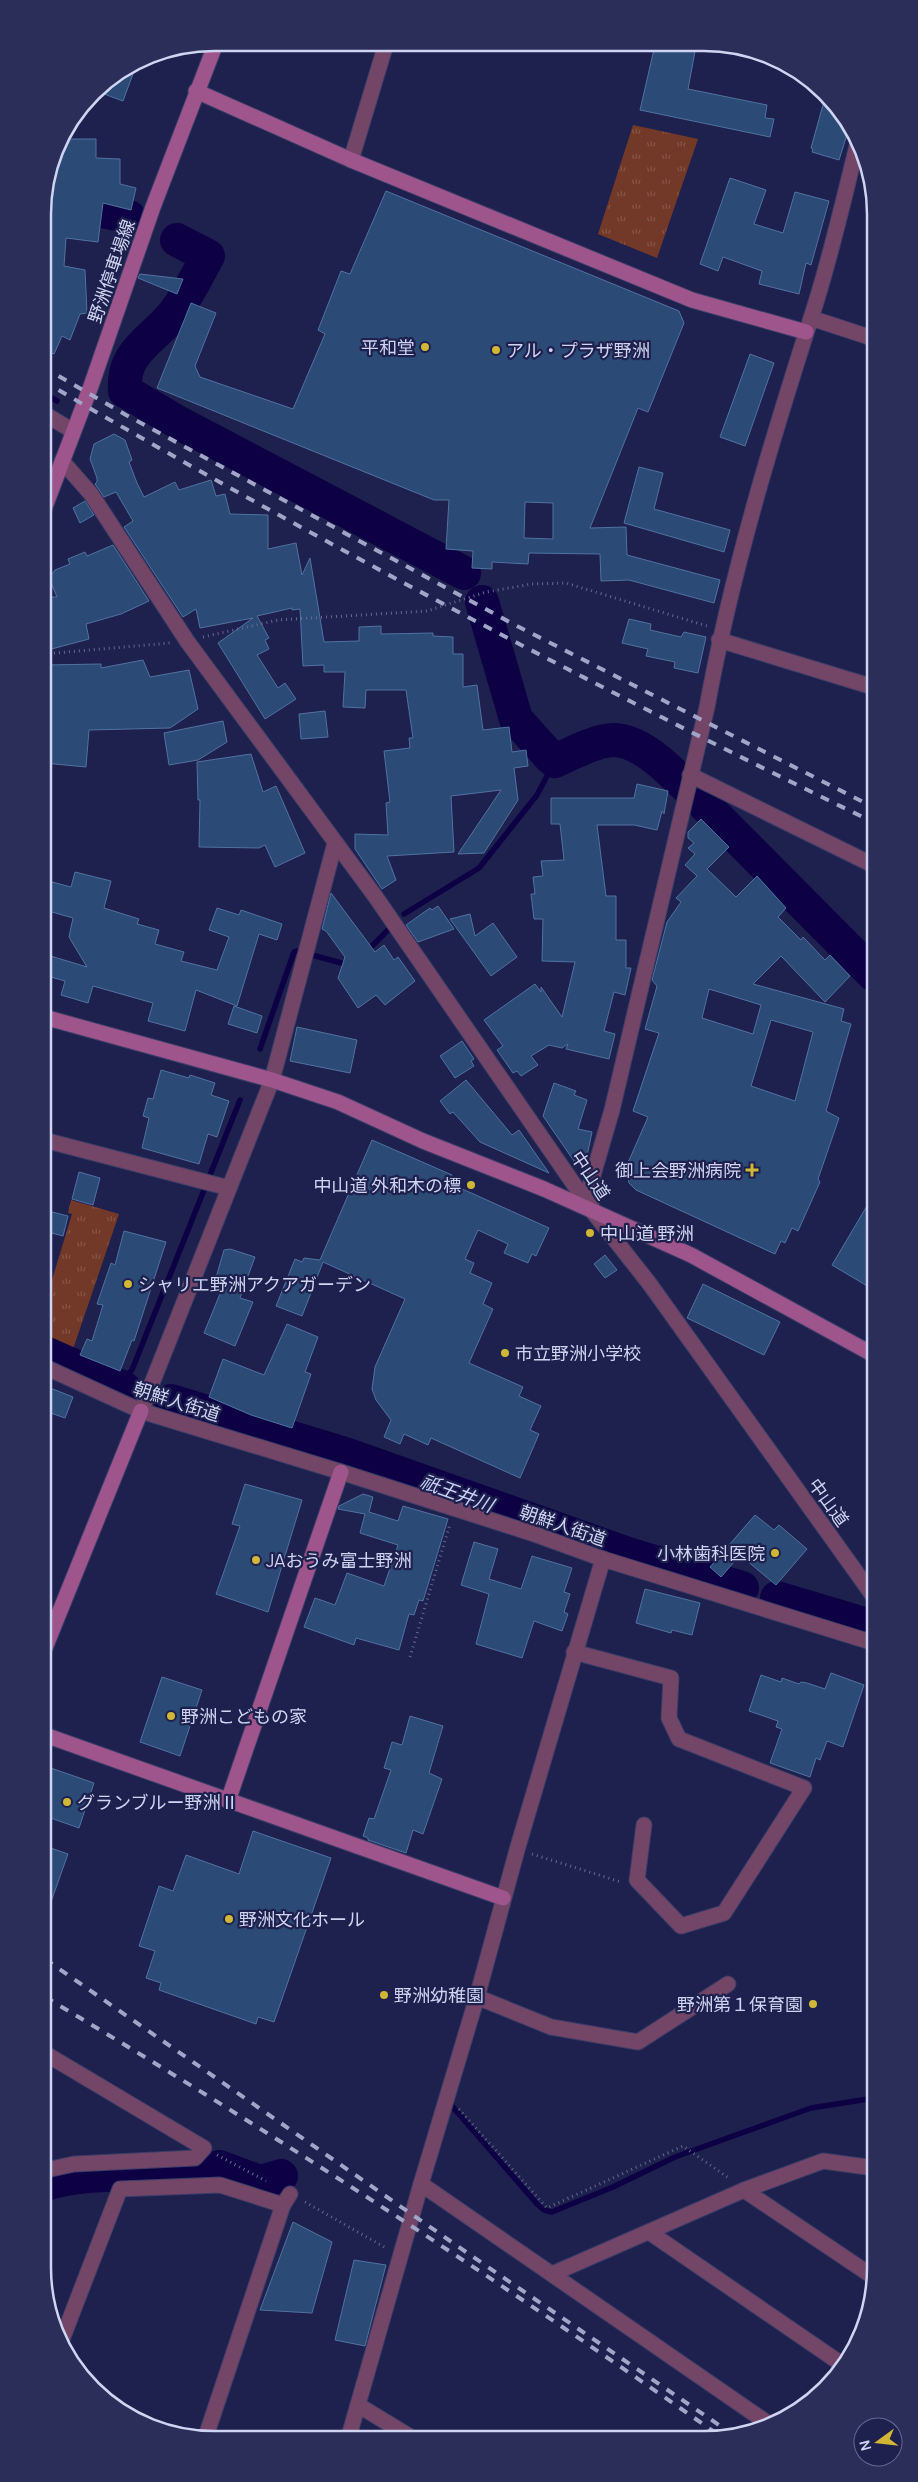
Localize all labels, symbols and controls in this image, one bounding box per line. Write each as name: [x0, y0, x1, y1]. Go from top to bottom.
street label: 野洲停車場線: [82, 216, 140, 326]
place label: 平和堂: [361, 335, 415, 359]
place label: アル・プラザ野洲: [506, 338, 650, 362]
marker: 平和堂: [419, 341, 431, 353]
marker: アル・プラザ野洲: [490, 344, 502, 356]
street label: 中山道: [566, 1146, 616, 1204]
place label: 御上会野洲病院: [615, 1158, 741, 1182]
marker: 御上会野洲病院: [745, 1163, 759, 1177]
place label: 中山道 外和木の標: [313, 1173, 461, 1197]
marker: 中山道 外和木の標: [465, 1179, 477, 1191]
place label: 中山道 野洲: [600, 1221, 694, 1245]
marker: 中山道 野洲: [584, 1227, 596, 1239]
place label: シャリエ野洲アクアガーデン: [138, 1272, 371, 1296]
marker: シャリエ野洲アクアガーデン: [122, 1278, 134, 1290]
place label: 市立野洲小学校: [515, 1341, 641, 1365]
marker: 市立野洲小学校: [499, 1347, 511, 1359]
street label: 朝鮮人街道: [130, 1376, 224, 1426]
water label: 祇王井川: [417, 1468, 499, 1519]
street label: 中山道: [803, 1473, 855, 1531]
street label: 朝鮮人街道: [517, 1499, 609, 1551]
place label: 小林歯科医院: [657, 1541, 765, 1565]
marker: 小林歯科医院: [769, 1547, 781, 1559]
place label: JAおうみ富士野洲: [266, 1548, 411, 1572]
marker: JAおうみ富士野洲: [250, 1554, 262, 1566]
place label: 野洲こどもの家: [181, 1704, 307, 1728]
marker: 野洲こどもの家: [165, 1710, 177, 1722]
place label: グランブルー野洲Ⅱ: [77, 1790, 238, 1814]
marker: グランブルー野洲Ⅱ: [61, 1796, 73, 1808]
place label: 野洲文化ホール: [239, 1907, 365, 1931]
marker: 野洲文化ホール: [223, 1913, 235, 1925]
place label: 野洲幼稚園: [394, 1983, 484, 2007]
marker: 野洲幼稚園: [378, 1989, 390, 2001]
place label: 野洲第１保育園: [677, 1992, 803, 2016]
marker: 野洲第１保育園: [807, 1998, 819, 2010]
north arrow: [853, 2417, 903, 2467]
text: N: [854, 2438, 875, 2453]

